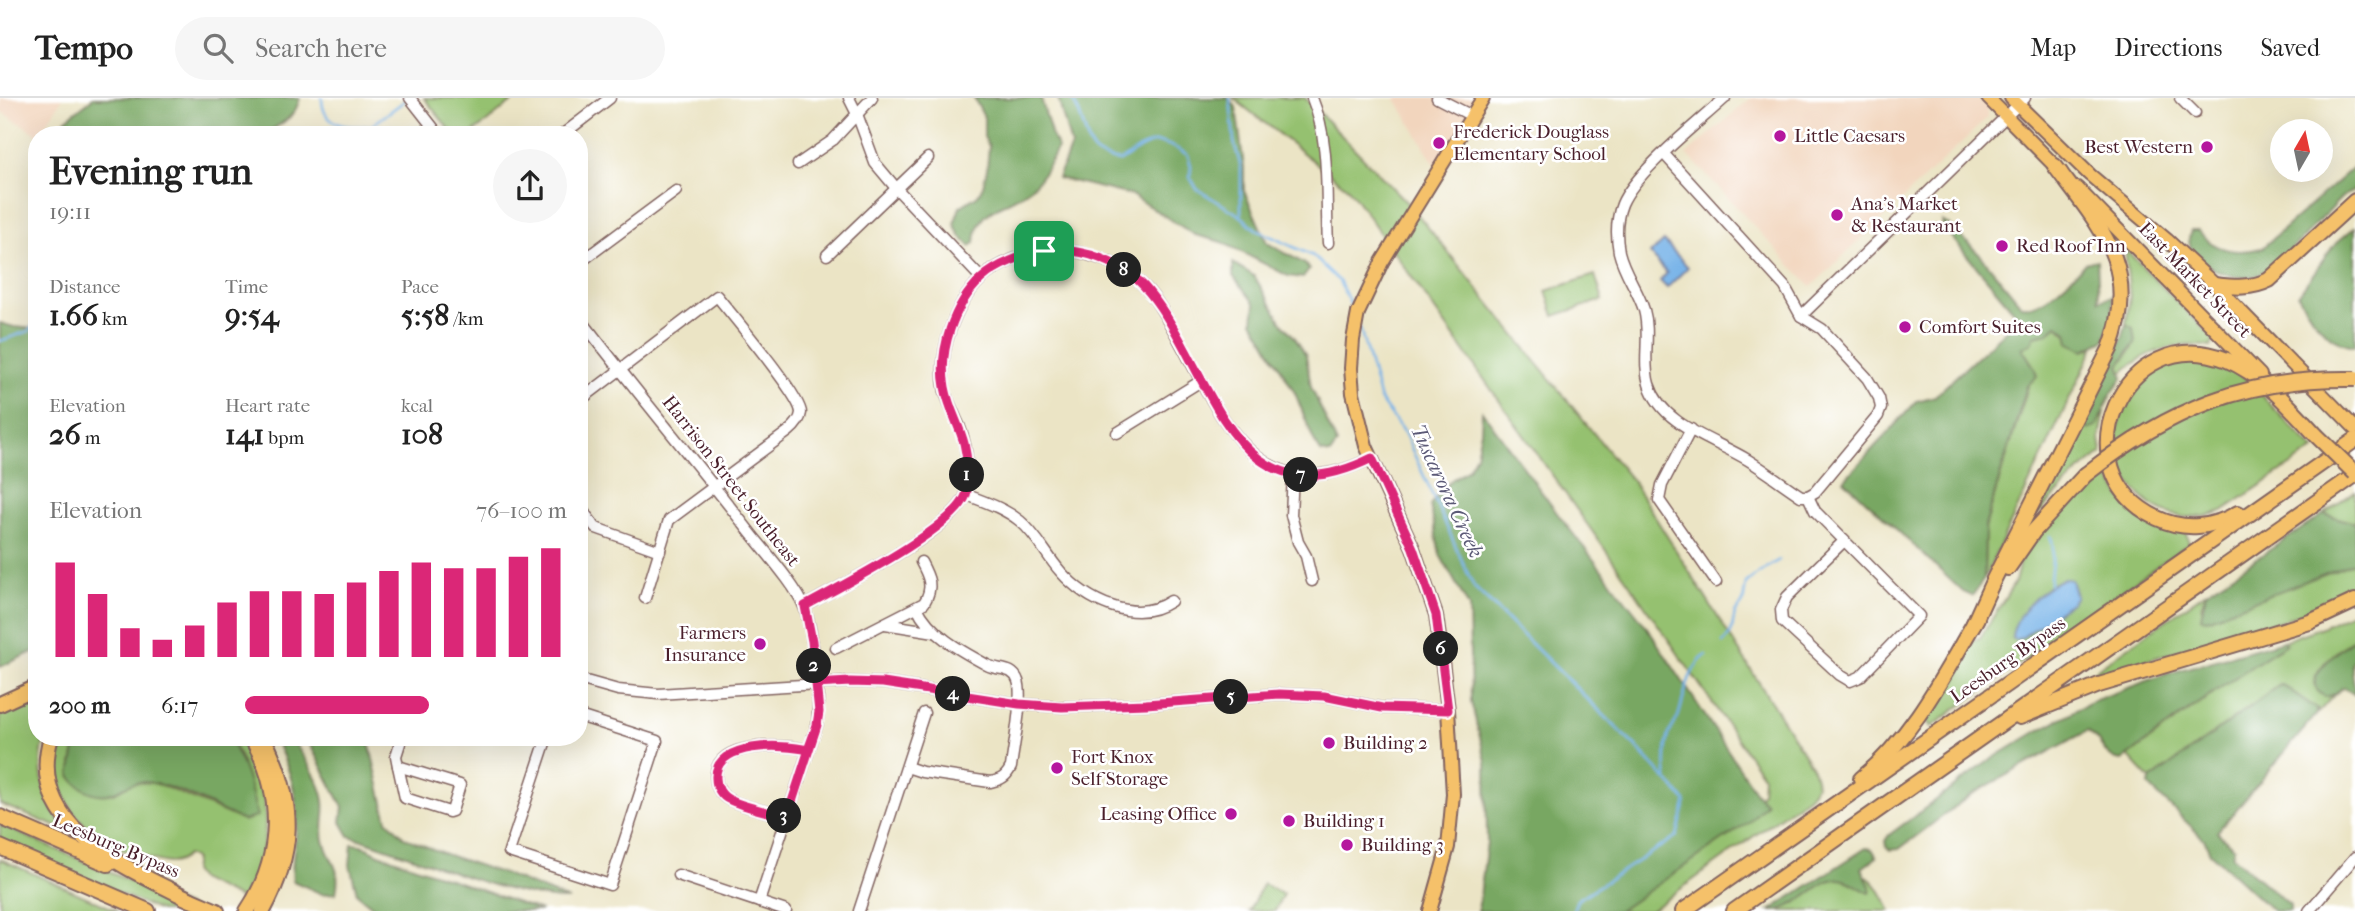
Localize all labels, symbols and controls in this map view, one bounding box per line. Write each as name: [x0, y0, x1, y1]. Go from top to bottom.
search box: [175, 17, 665, 80]
text: Tempo: [35, 29, 133, 68]
icon: search: [199, 29, 237, 67]
text: Search here: [255, 33, 387, 64]
text: Map: [2030, 34, 2076, 62]
text: Directions: [2114, 34, 2222, 62]
text: Saved: [2260, 34, 2320, 62]
north arrow: [2270, 119, 2333, 182]
map controls: [2270, 119, 2333, 182]
place label: Frederick Douglass Elementary School: [1453, 121, 1609, 165]
place label: Little Caesars: [1794, 125, 1905, 147]
marker: Little Caesars: [1772, 128, 1788, 144]
marker: Frederick Douglass Elementary School: [1431, 135, 1447, 151]
place label: Best Western: [2084, 136, 2193, 158]
marker: Best Western: [2199, 139, 2215, 155]
text: Evening run: [49, 149, 252, 194]
button: share: [493, 149, 567, 223]
place label: Ana's Market & Restaurant: [1850, 193, 1962, 237]
text: 19:11: [49, 198, 91, 225]
marker: Ana's Market & Restaurant: [1829, 207, 1845, 223]
street label: East Market Street: [2134, 218, 2256, 343]
pin: [1014, 221, 1074, 281]
icon: arrive: [1025, 232, 1063, 270]
place label: Red Roof Inn: [2016, 235, 2126, 257]
marker: Red Roof Inn: [1994, 238, 2010, 254]
pin: 8: [1106, 252, 1142, 288]
text: 8: [1119, 258, 1128, 280]
text: Distance: [49, 276, 120, 298]
text: Time: [225, 276, 268, 298]
text: Pace: [401, 276, 439, 298]
text: 1.66: [49, 298, 98, 333]
text: 9:54: [225, 298, 279, 333]
text: 5:58: [401, 298, 449, 333]
text: km: [98, 308, 128, 330]
text: /km: [449, 308, 484, 330]
place label: Comfort Suites: [1919, 316, 2041, 338]
marker: Comfort Suites: [1897, 319, 1913, 335]
street label: Harrison Street Southeast: [657, 391, 805, 571]
text: Elevation: [49, 395, 126, 417]
text: Heart rate: [225, 395, 310, 417]
text: kcal: [401, 395, 433, 417]
text: 26: [49, 417, 81, 452]
text: 141: [225, 417, 264, 452]
text: 108: [401, 417, 443, 452]
water label: Tuscarora Creek: [1406, 421, 1488, 561]
text: m: [81, 427, 101, 449]
text: bpm: [264, 427, 304, 449]
pin: 1: [950, 458, 984, 492]
pin: 7: [1284, 458, 1318, 492]
text: 1: [963, 463, 970, 485]
text: 7: [1296, 463, 1305, 485]
text: Elevation: [49, 497, 142, 524]
text: 76–100 m: [476, 497, 567, 524]
street label: Leesburg Bypass: [1946, 612, 2070, 708]
place label: Farmers Insurance: [664, 622, 746, 666]
pin: 6: [1424, 632, 1458, 666]
marker: Farmers Insurance: [752, 636, 768, 652]
text: 6: [1435, 637, 1446, 659]
pin: 2: [796, 648, 832, 684]
text: 2: [809, 654, 818, 676]
pin: 4: [936, 676, 970, 712]
pin: 5: [1214, 680, 1248, 714]
text: 4: [947, 682, 958, 704]
text: 5: [1226, 685, 1235, 707]
text: 200 m: [49, 692, 110, 719]
text: 6:17: [161, 692, 198, 719]
place label: Building 2: [1343, 732, 1428, 754]
marker: Building 2: [1321, 735, 1337, 751]
place label: Fort Knox Self Storage: [1071, 746, 1168, 790]
marker: Fort Knox Self Storage: [1049, 760, 1065, 776]
pin: 3: [766, 798, 802, 834]
place label: Leasing Office: [1100, 803, 1217, 825]
text: 3: [780, 804, 787, 826]
marker: Leasing Office: [1223, 806, 1239, 822]
street label: Leesburg Bypass: [49, 809, 183, 883]
place label: Building 1: [1303, 810, 1385, 832]
marker: Building 1: [1281, 813, 1297, 829]
place label: Building 3: [1361, 834, 1444, 856]
marker: Building 3: [1339, 837, 1355, 853]

